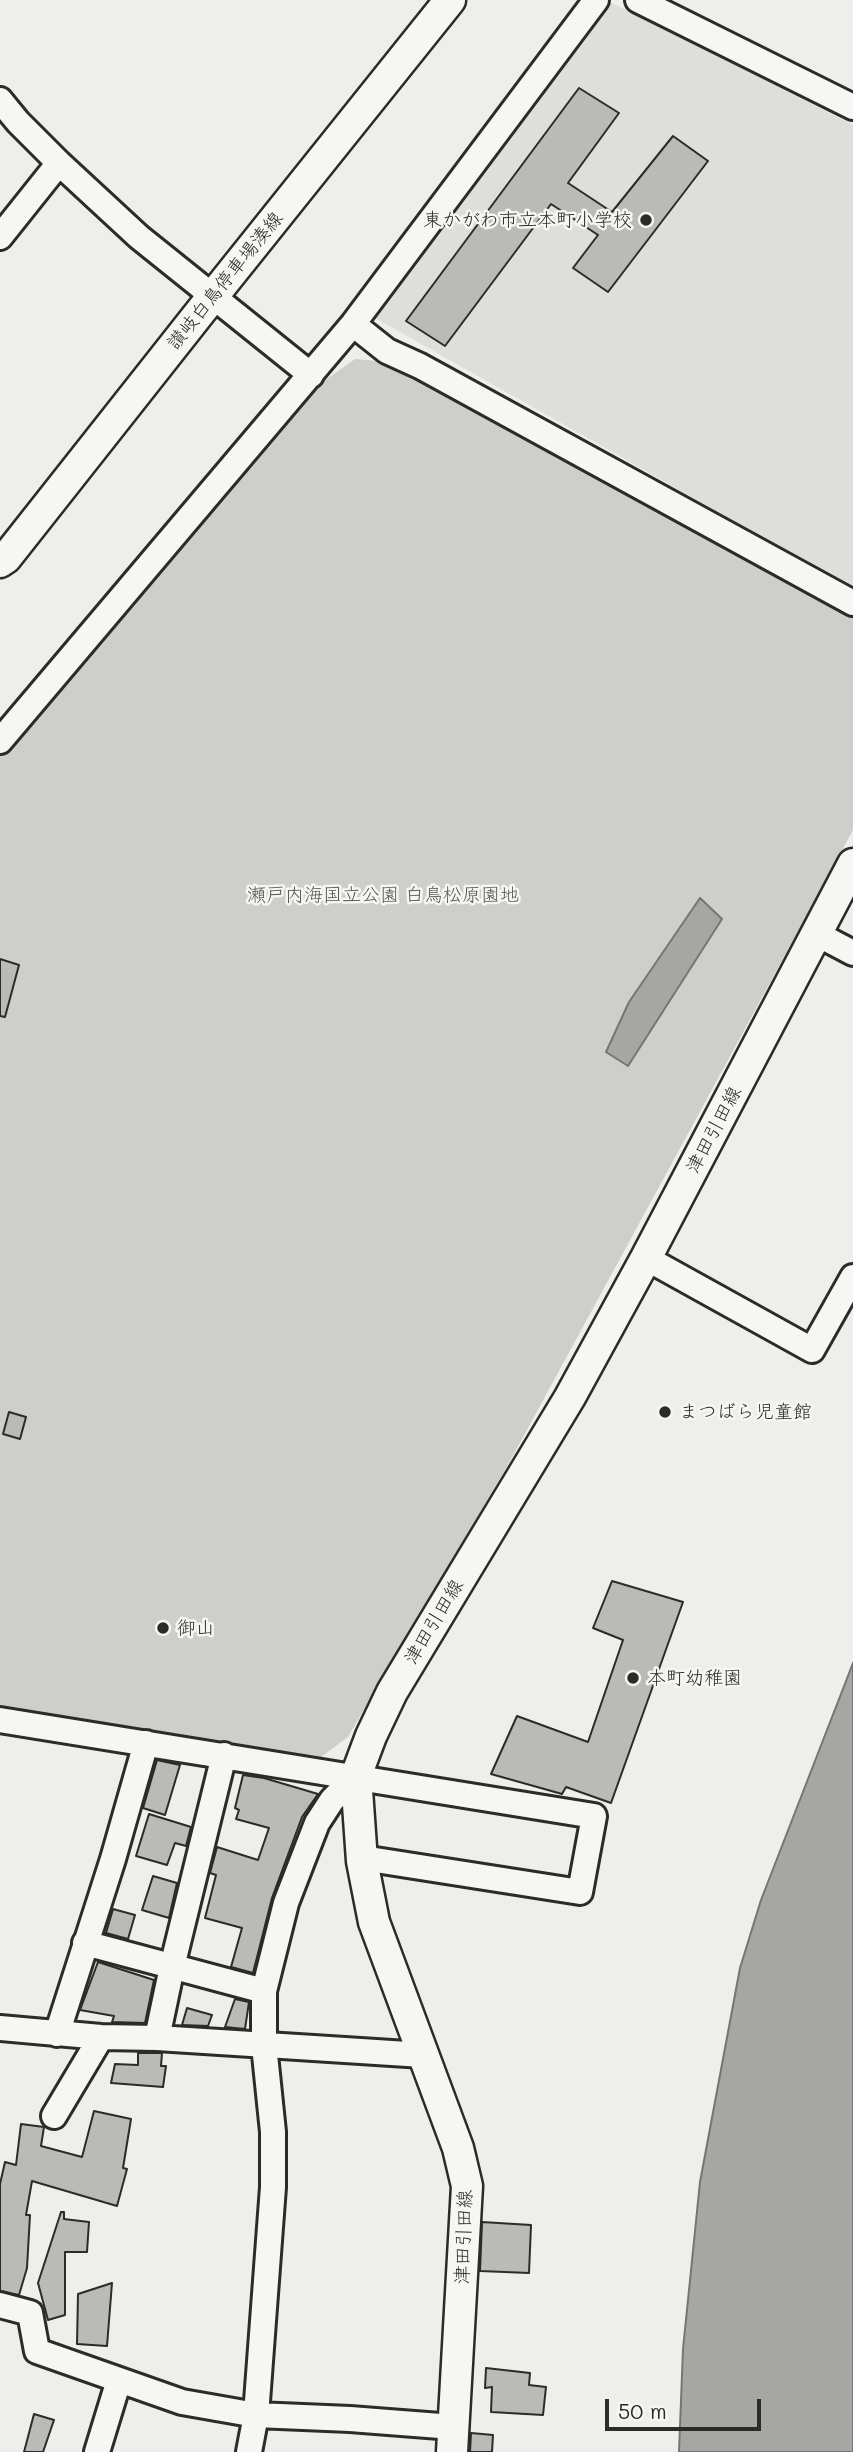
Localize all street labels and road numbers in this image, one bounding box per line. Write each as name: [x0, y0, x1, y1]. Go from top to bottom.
street label: 讃岐白鳥停車場湊線: [162, 207, 288, 355]
street label: 津田引田線: [682, 1083, 746, 1177]
street label: 津田引田線: [400, 1575, 468, 1669]
street label: 津田引田線: [451, 2189, 477, 2285]

